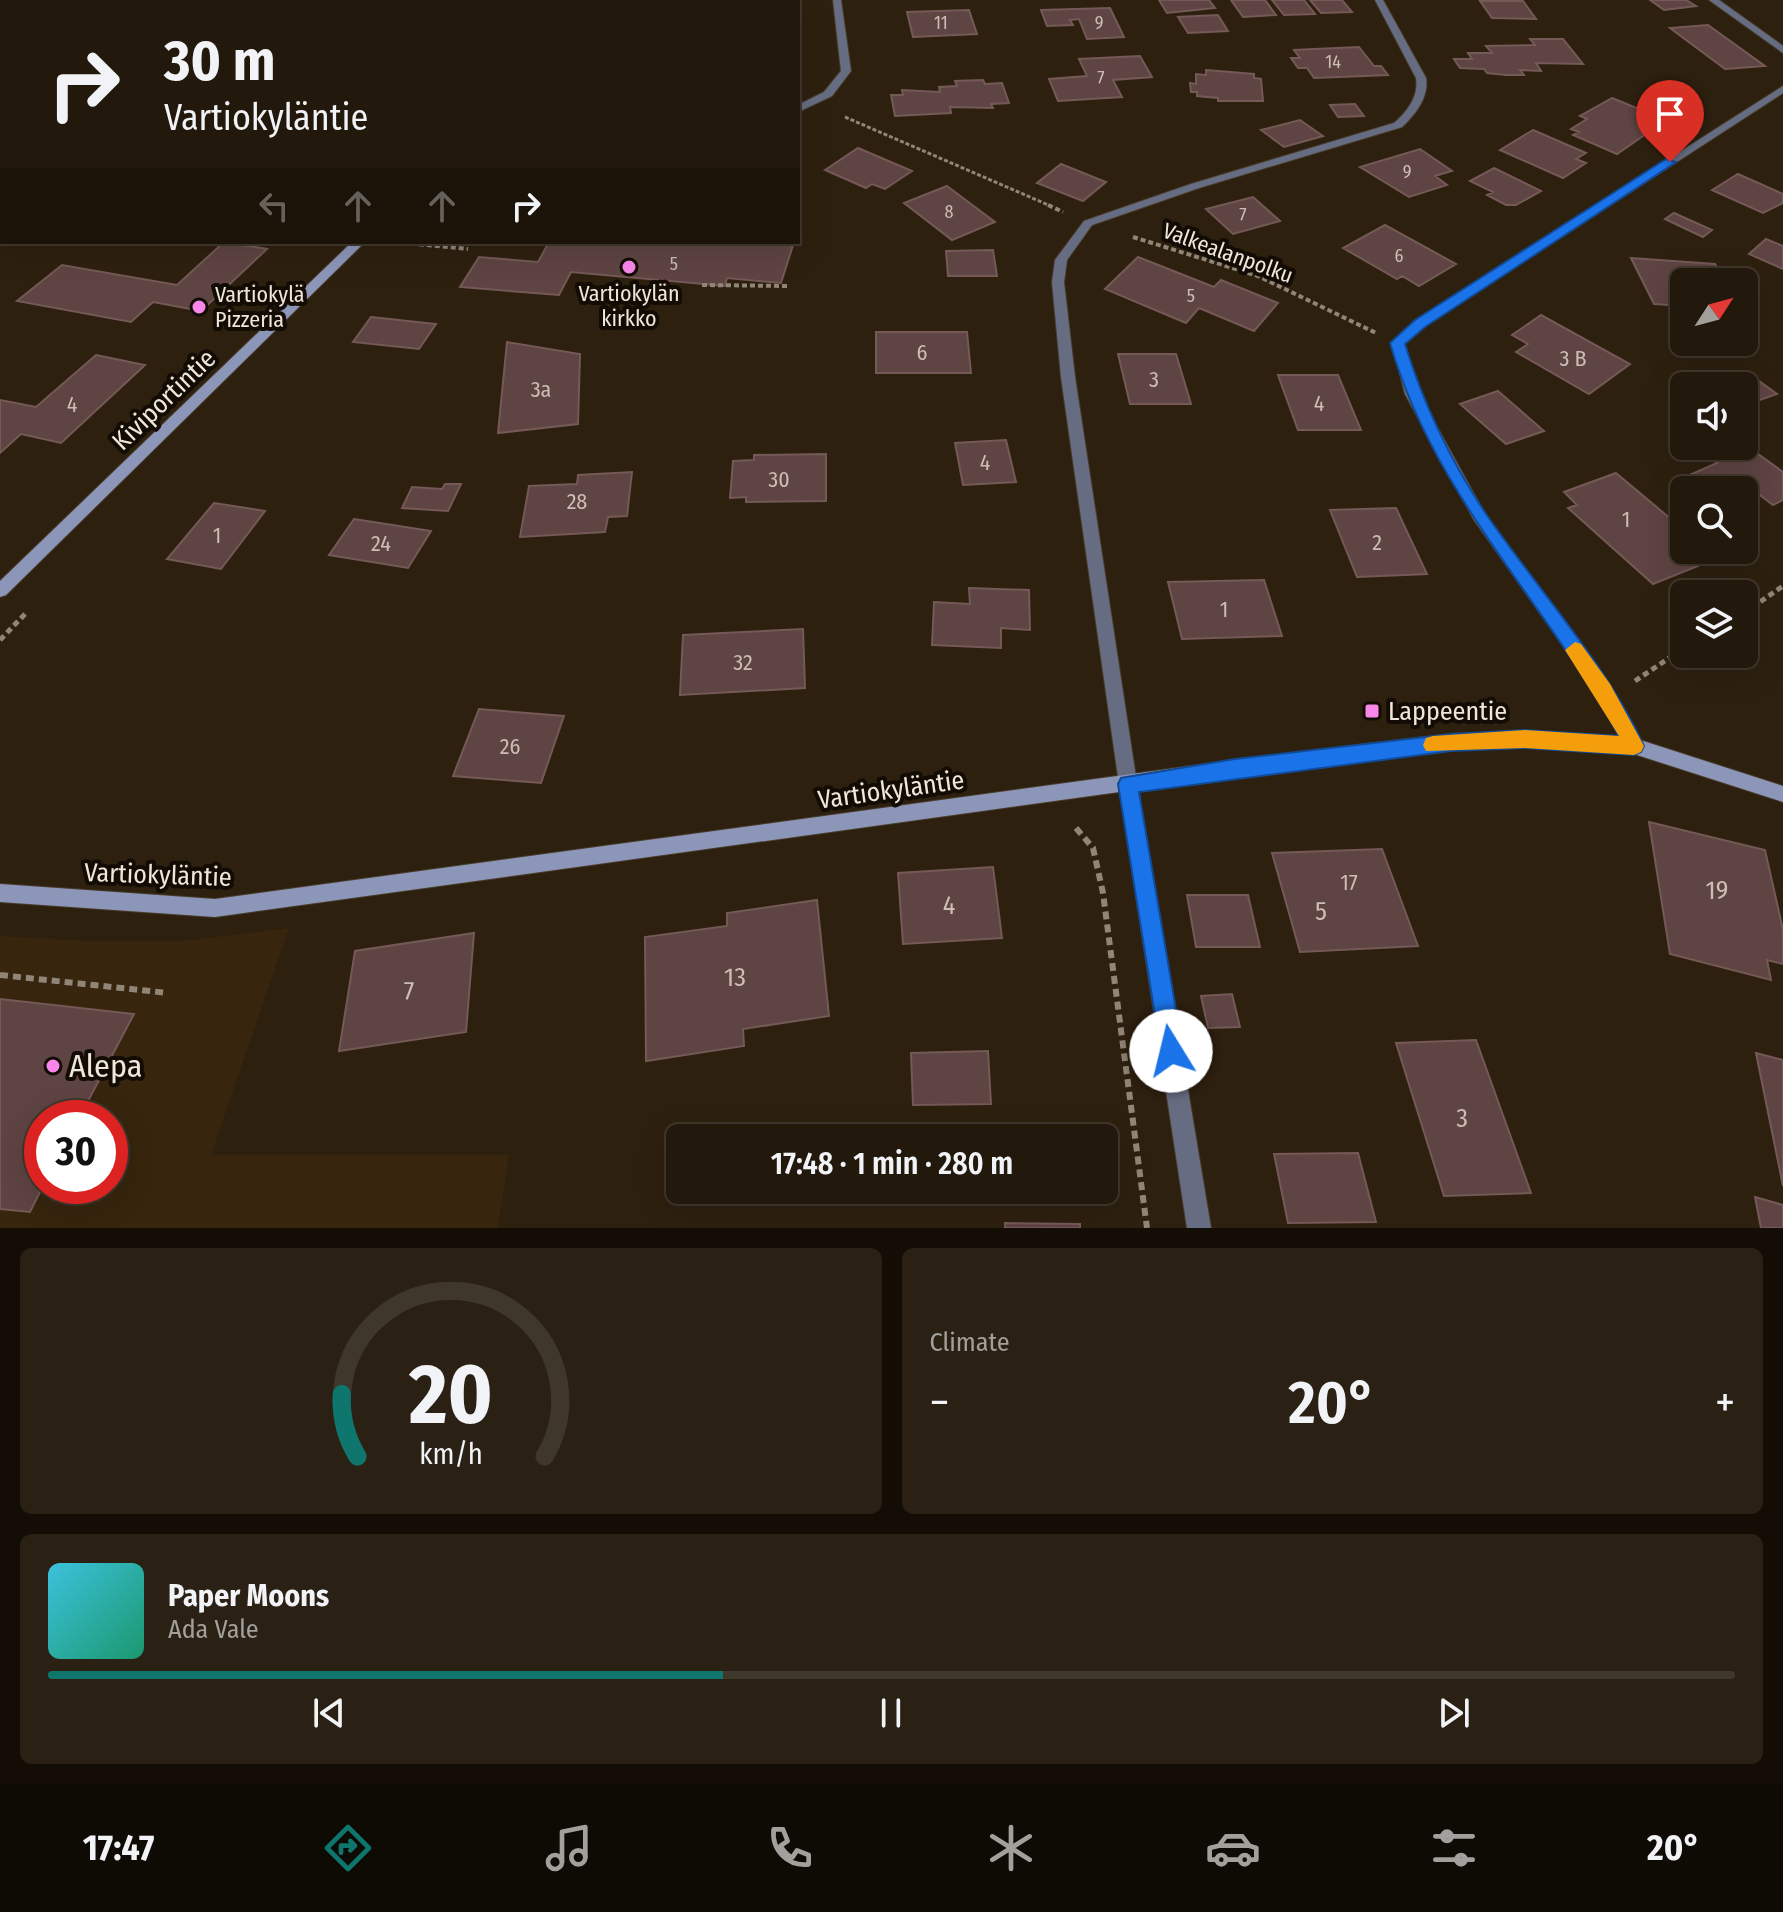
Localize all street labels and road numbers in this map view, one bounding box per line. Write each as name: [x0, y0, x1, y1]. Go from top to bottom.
street label: Valkealanpolku: [1159, 217, 1297, 289]
street label: Kiviportintie: [106, 343, 222, 457]
street label: Vartiokyläntie: [816, 764, 966, 816]
street label: Vartiokyläntie: [84, 857, 232, 893]

